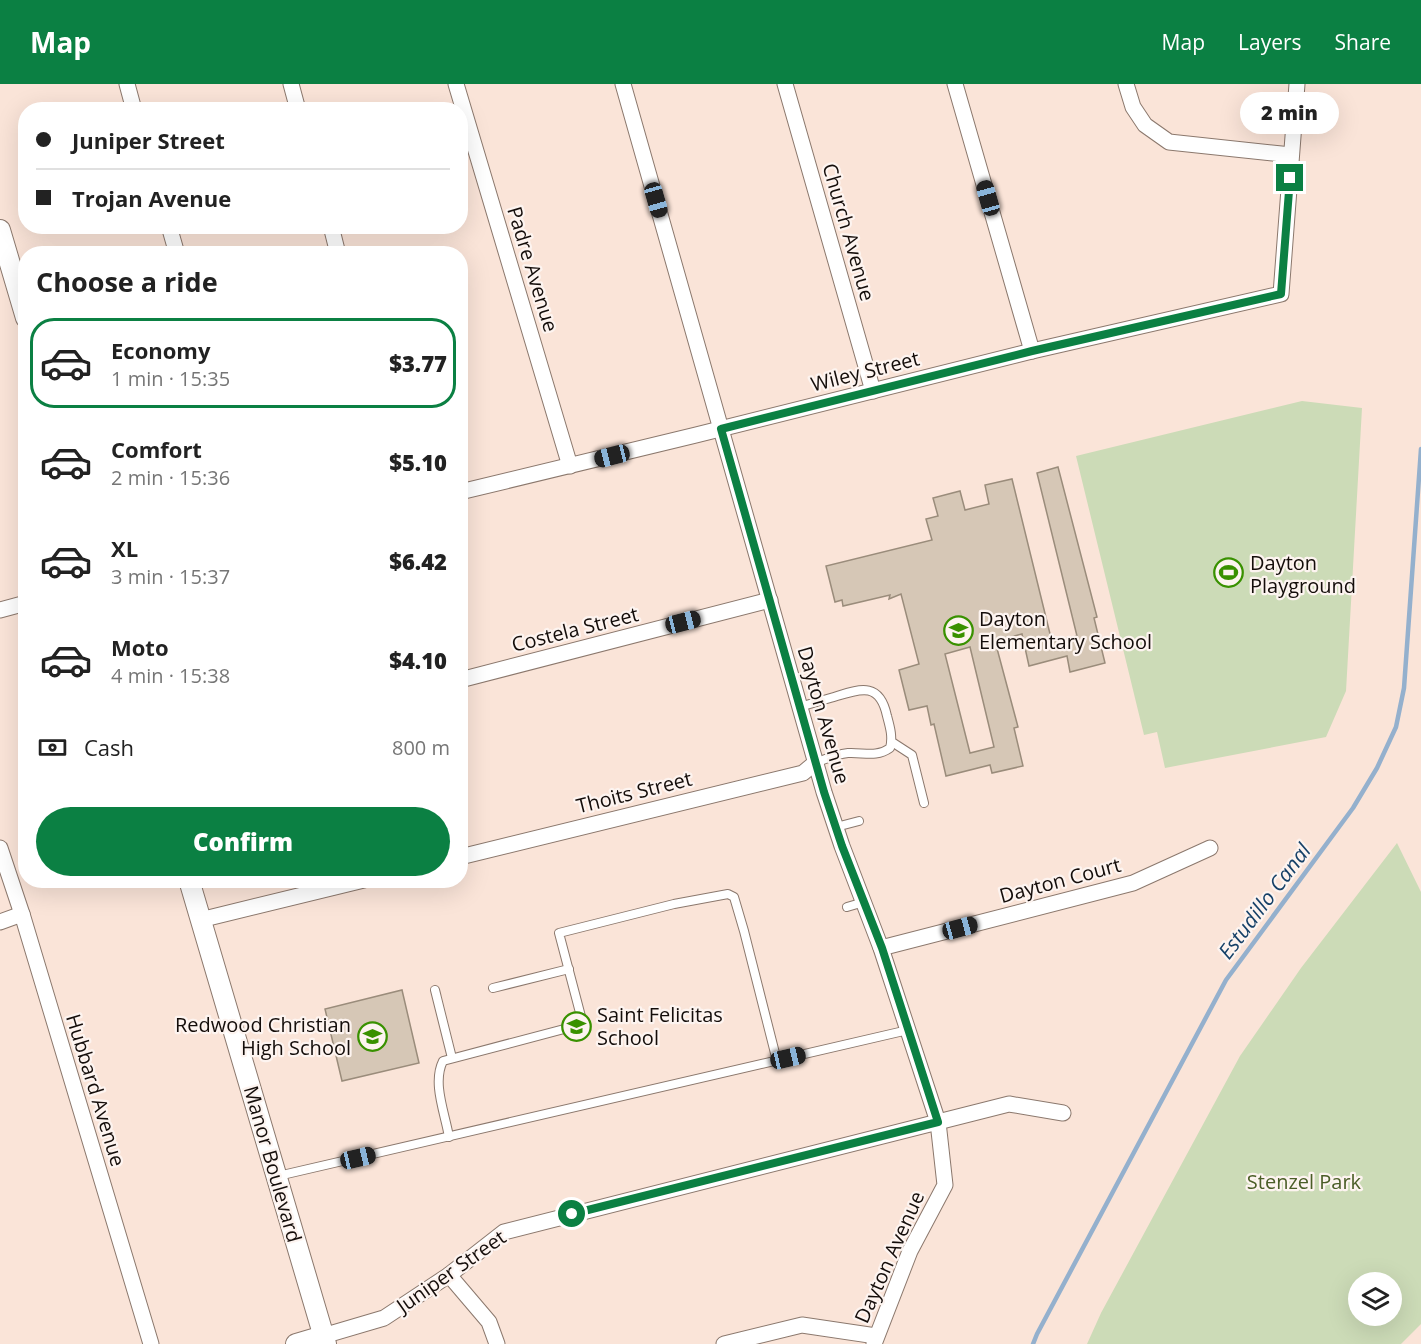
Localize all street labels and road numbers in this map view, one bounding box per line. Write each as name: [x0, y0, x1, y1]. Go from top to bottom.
street label: Church Avenue: [816, 160, 882, 304]
street label: Padre Avenue: [501, 203, 565, 335]
street label: Wiley Street: [808, 344, 922, 398]
street label: Costela Street: [509, 600, 641, 658]
street label: Dayton Avenue: [791, 643, 857, 787]
street label: Thoits Street: [573, 765, 695, 819]
street label: Dayton Court: [996, 851, 1124, 909]
street label: Hubbard Avenue: [60, 1011, 132, 1169]
street label: Manor Boulevard: [238, 1083, 308, 1245]
street label: Dayton Avenue: [848, 1187, 930, 1327]
street label: Juniper Street: [389, 1223, 511, 1320]

